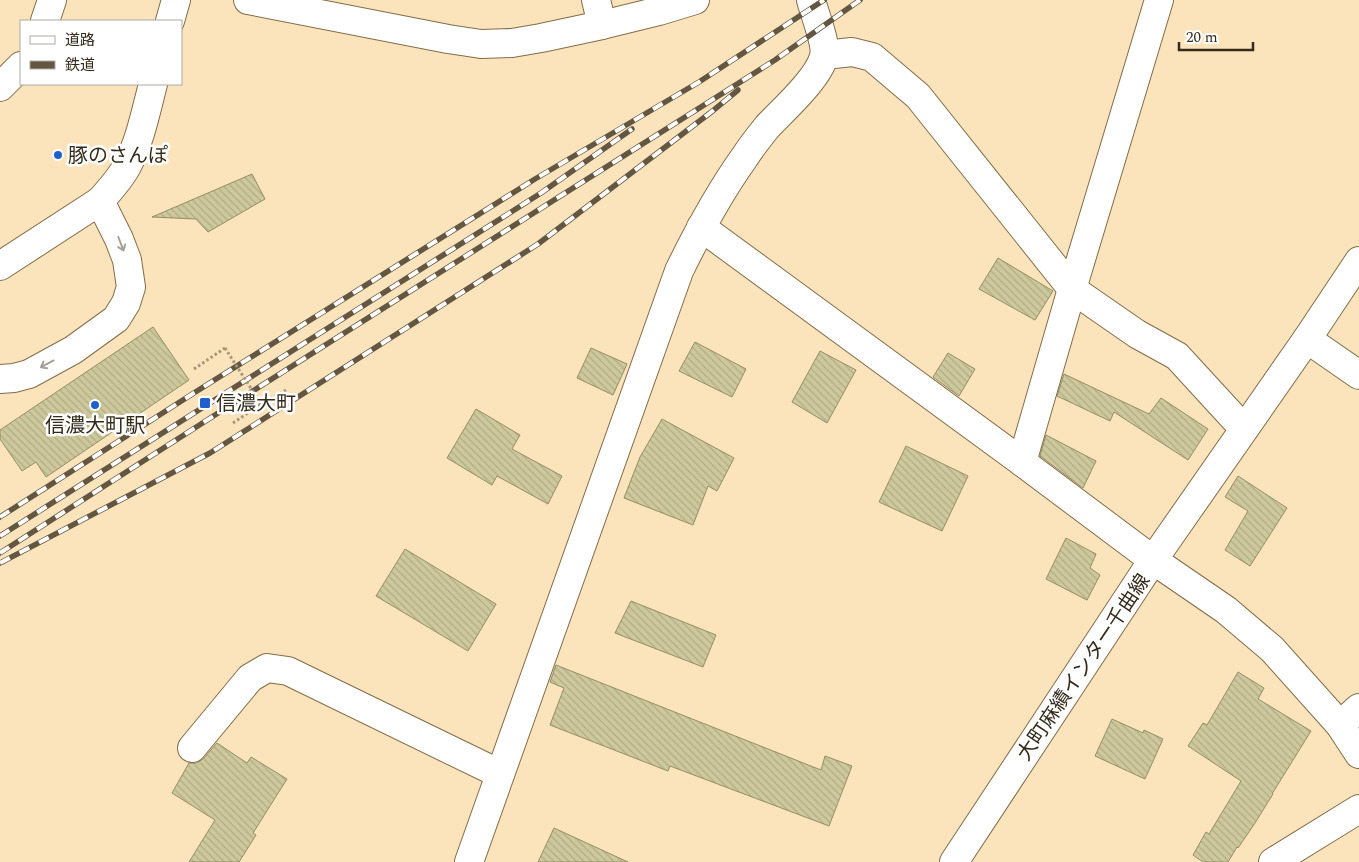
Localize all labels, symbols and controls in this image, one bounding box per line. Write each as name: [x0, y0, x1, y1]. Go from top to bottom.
legend: [20, 20, 182, 85]
scale bar: [1179, 20, 1253, 52]
text: 20 m: [1186, 26, 1218, 49]
text: 道路: [65, 29, 95, 52]
text: 鉄道: [65, 54, 95, 77]
place label: 豚のさんぽ: [68, 141, 168, 171]
marker: 豚のさんぽ: [52, 149, 64, 161]
one-way arrow: [117, 236, 126, 252]
one-way arrow: [40, 360, 55, 369]
place label: 信濃大町: [216, 389, 296, 419]
marker: 信濃大町: [198, 396, 212, 410]
marker: 信濃大町駅: [89, 399, 101, 411]
place label: 信濃大町駅: [45, 411, 145, 441]
street label: 大町麻績インター千曲線: [1010, 568, 1158, 767]

